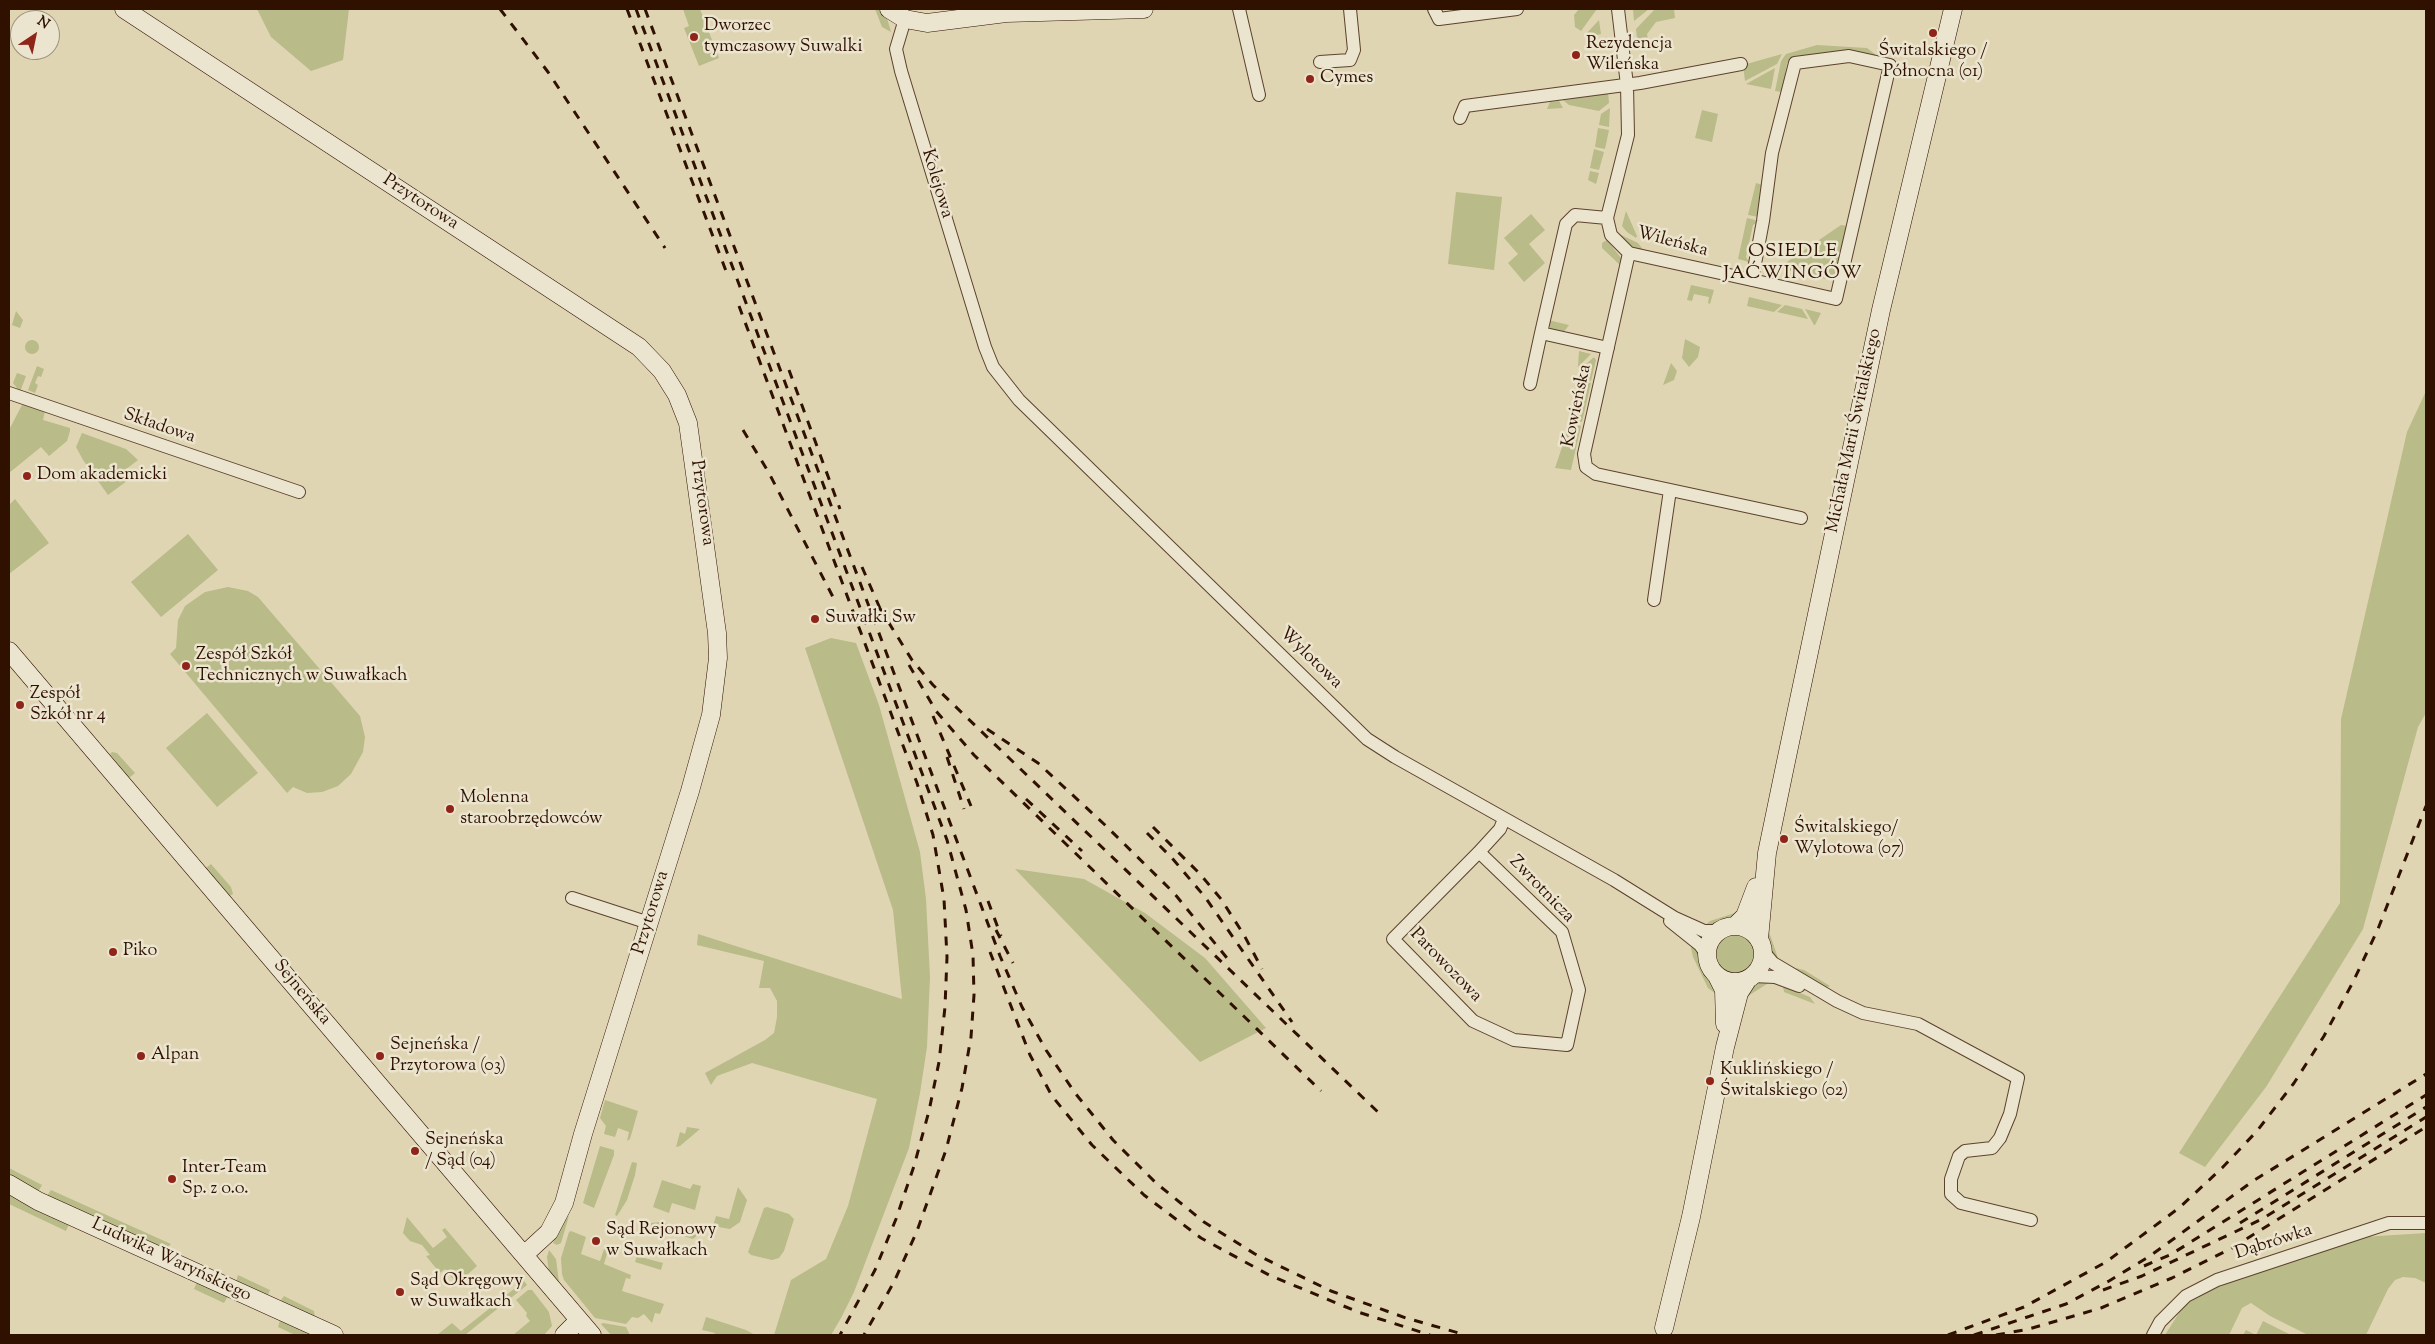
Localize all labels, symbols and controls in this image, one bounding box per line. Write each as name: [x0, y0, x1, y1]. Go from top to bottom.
north arrow: [10, 10, 60, 60]
text: N: [33, 12, 53, 35]
place label: Dworzec tymczasowy Suwalki: [704, 16, 863, 58]
marker: Świtalskiego / Północna (01): [1927, 27, 1939, 39]
marker: Dworzec tymczasowy Suwalki: [688, 31, 700, 43]
place label: Rezydencja Wileńska: [1586, 34, 1672, 76]
place label: Świtalskiego / Północna (01): [1879, 41, 1987, 84]
marker: Rezydencja Wileńska: [1570, 49, 1582, 61]
place label: Cymes: [1320, 68, 1373, 90]
marker: Cymes: [1304, 73, 1316, 85]
street label: Kolejowa: [915, 147, 957, 221]
street label: Przytorowa: [378, 170, 462, 236]
street label: Wileńska: [1634, 223, 1710, 263]
district label: OSIEDLE JAĆWINGÓW: [1722, 242, 1864, 286]
street label: Michała Marii Świtalskiego: [1823, 327, 1887, 535]
street label: Kowieńska: [1559, 363, 1597, 449]
street label: Składowa: [120, 405, 198, 449]
street label: Przytorowa: [684, 459, 718, 547]
place label: Dom akademicki: [37, 465, 167, 487]
marker: Dom akademicki: [21, 470, 33, 482]
place label: Suwałki Sw: [825, 608, 916, 630]
marker: Suwałki Sw: [809, 613, 821, 625]
street label: Wylotowa: [1274, 624, 1346, 694]
place label: Zespół Szkół Technicznych w Suwałkach: [196, 645, 408, 688]
marker: Zespół Szkół Technicznych w Suwałkach: [180, 660, 192, 672]
place label: Zespół Szkół nr 4: [30, 684, 106, 726]
marker: Zespół Szkół nr 4: [14, 699, 26, 711]
place label: Molenna staroobrzędowców: [460, 788, 603, 831]
marker: Molenna staroobrzędowców: [444, 803, 456, 815]
place label: Świtalskiego/ Wylotowa (07): [1794, 818, 1904, 861]
marker: Świtalskiego/ Wylotowa (07): [1778, 833, 1790, 845]
street label: Zwrotnicza: [1504, 852, 1578, 928]
street label: Przytorowa: [629, 869, 675, 957]
street label: Parowozowa: [1404, 924, 1486, 1008]
place label: Piko: [123, 941, 157, 963]
marker: Piko: [107, 946, 119, 958]
street label: Sejneńska: [267, 956, 335, 1030]
place label: Sejneńska / Przytorowa (03): [390, 1035, 506, 1078]
place label: Alpan: [151, 1045, 199, 1067]
marker: Alpan: [135, 1050, 147, 1062]
marker: Sejneńska / Przytorowa (03): [374, 1050, 386, 1062]
place label: Kuklińskiego / Świtalskiego (02): [1720, 1060, 1848, 1102]
marker: Kuklińskiego / Świtalskiego (02): [1704, 1075, 1716, 1087]
place label: Sejneńska / Sąd (04): [425, 1130, 504, 1172]
marker: Sejneńska / Sąd (04): [409, 1145, 421, 1157]
place label: Inter-Team Sp. z o.o.: [182, 1158, 267, 1200]
marker: Inter-Team Sp. z o.o.: [166, 1173, 178, 1185]
street label: Ludwika Waryńskiego: [88, 1214, 254, 1308]
place label: Sąd Rejonowy w Suwałkach: [606, 1220, 717, 1262]
street label: Dąbrówka: [2233, 1220, 2315, 1266]
marker: Sąd Rejonowy w Suwałkach: [590, 1235, 602, 1247]
place label: Sąd Okręgowy w Suwałkach: [410, 1271, 523, 1314]
marker: Sąd Okręgowy w Suwałkach: [394, 1286, 406, 1298]

